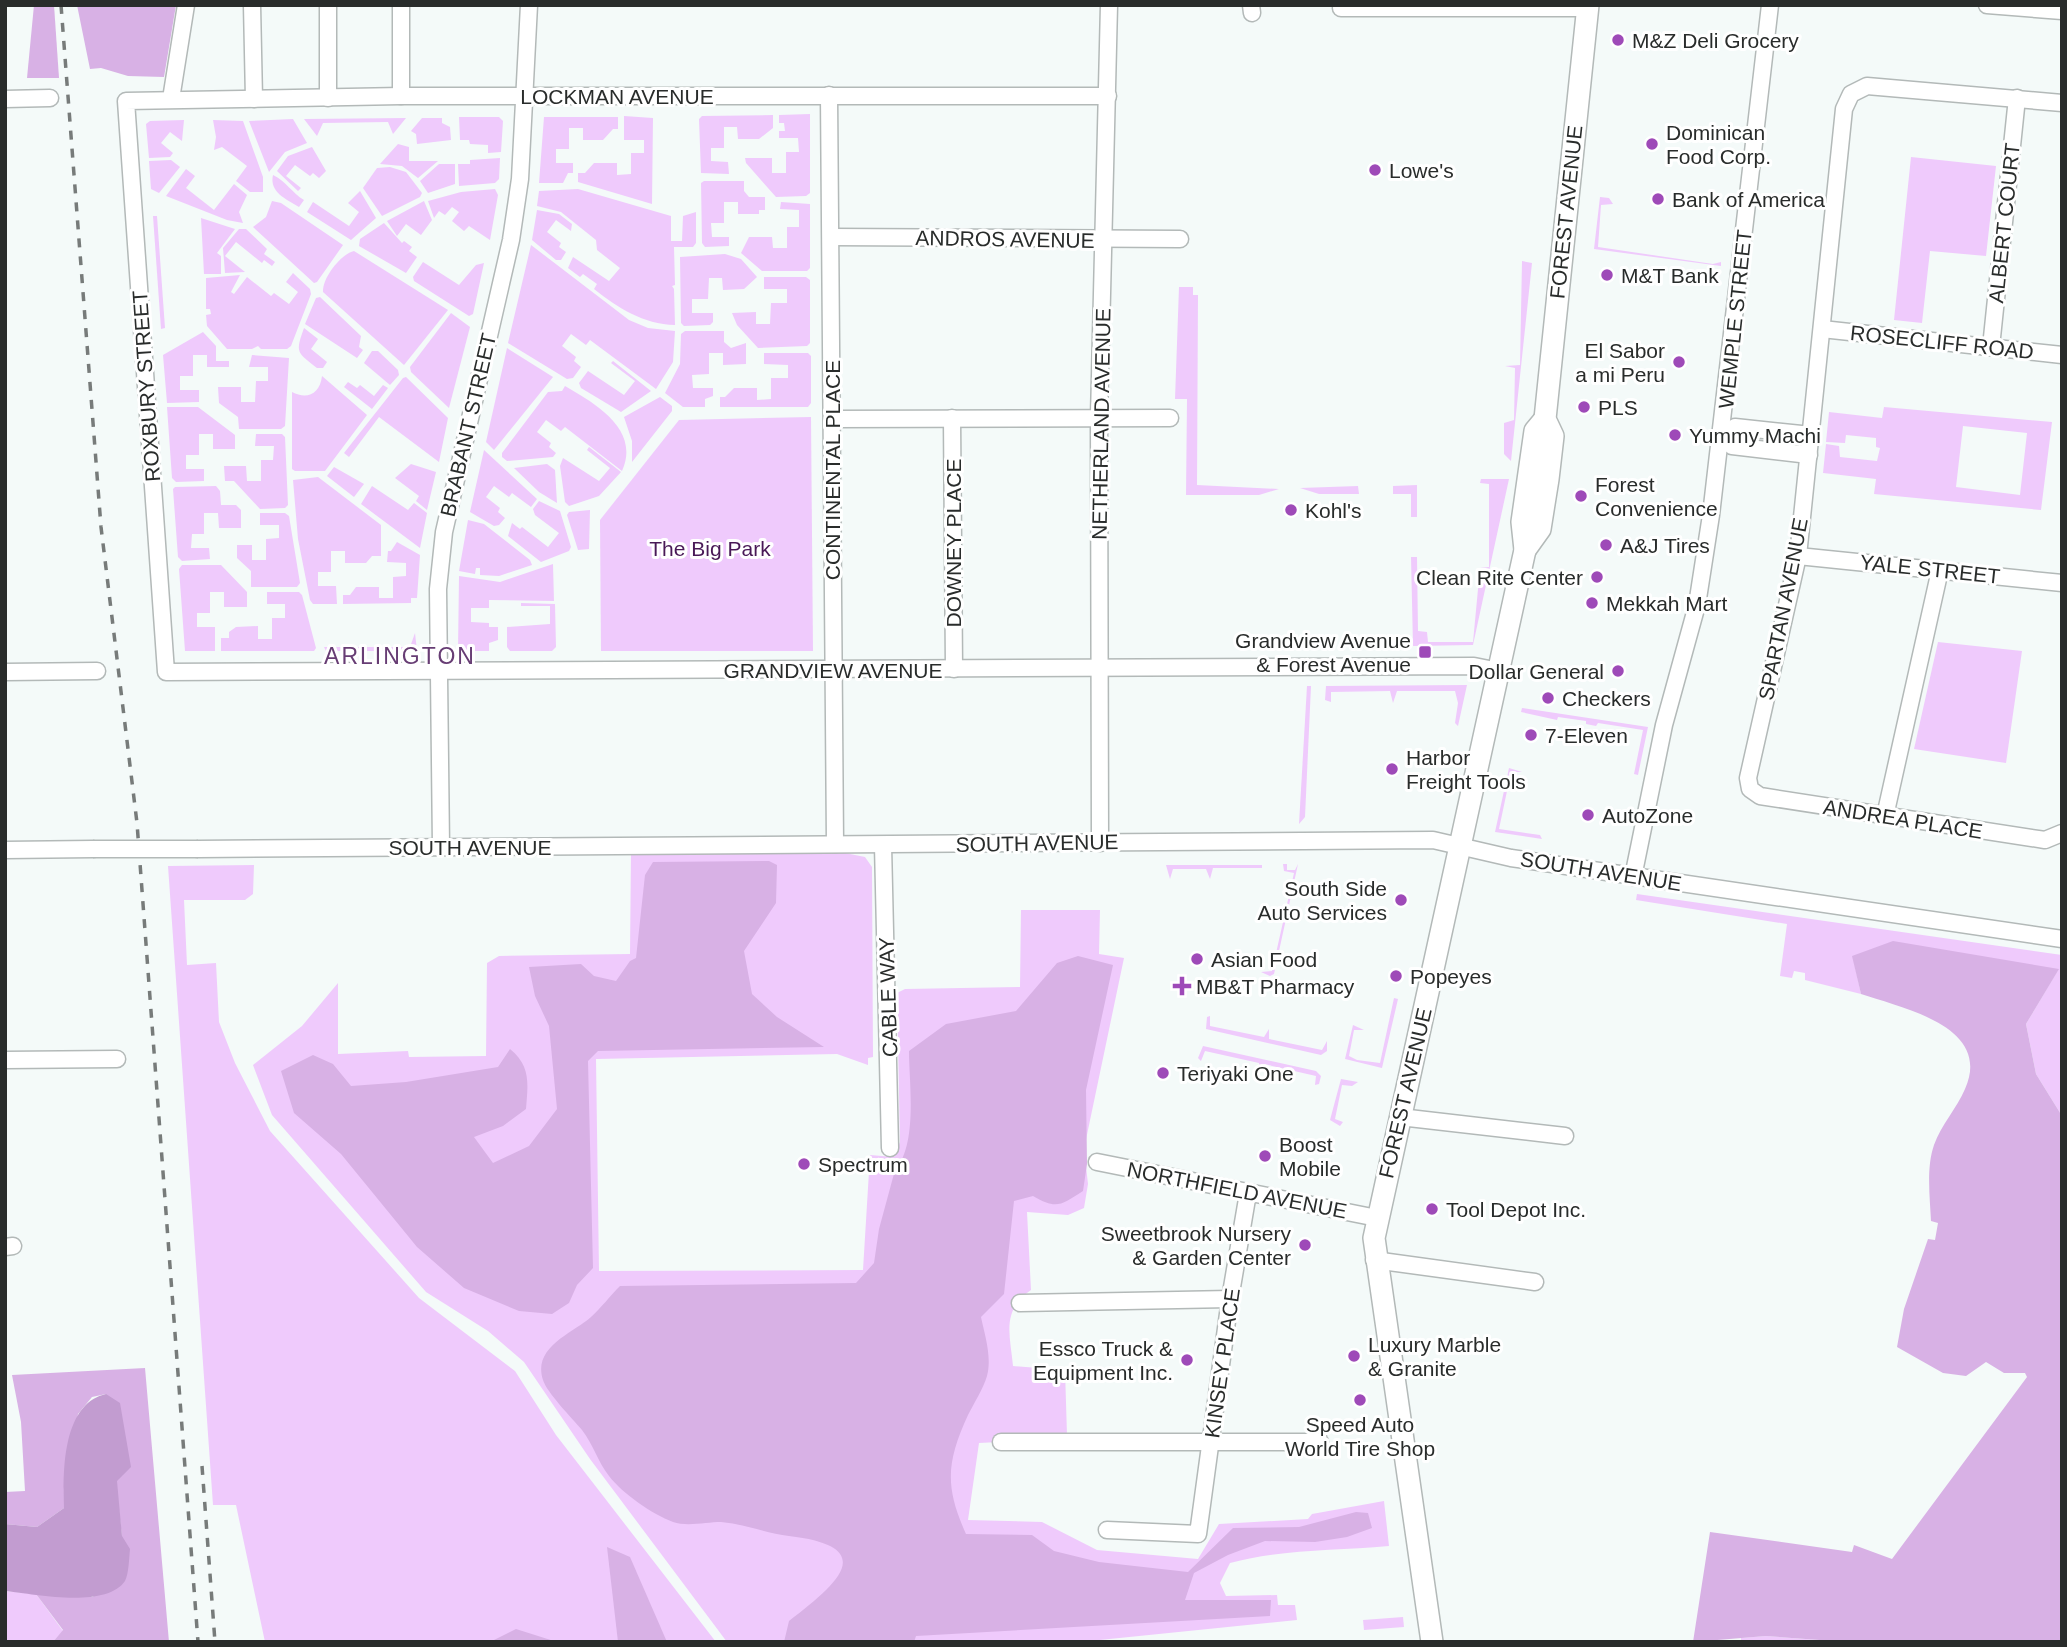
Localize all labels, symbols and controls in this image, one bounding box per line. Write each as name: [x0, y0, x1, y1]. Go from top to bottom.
place label: M&Z Deli Grocery: [1632, 29, 1799, 52]
marker: M&Z Deli Grocery: [1610, 32, 1626, 48]
street label: LOCKMAN AVENUE: [520, 85, 714, 108]
place label: Dominican Food Corp.: [1666, 121, 1771, 168]
street label: FOREST AVENUE: [1545, 124, 1587, 300]
marker: Dominican Food Corp.: [1644, 136, 1660, 152]
street label: ALBERT COURT: [1984, 142, 2024, 304]
place label: Lowe's: [1389, 159, 1454, 182]
marker: Lowe's: [1367, 162, 1383, 178]
place label: Bank of America: [1672, 188, 1825, 211]
marker: Bank of America: [1650, 191, 1666, 207]
street label: ANDROS AVENUE: [915, 226, 1095, 252]
street label: WEMPLE STREET: [1714, 228, 1756, 410]
place label: M&T Bank: [1621, 264, 1719, 287]
marker: M&T Bank: [1599, 267, 1615, 283]
street label: ROXBURY STREET: [128, 289, 164, 482]
street label: NETHERLAND AVENUE: [1087, 308, 1115, 540]
street label: ROSECLIFF ROAD: [1849, 321, 2035, 363]
street label: BRABANT STREET: [436, 331, 500, 519]
place label: El Sabor a mi Peru: [1575, 339, 1665, 386]
marker: El Sabor a mi Peru: [1671, 354, 1687, 370]
street label: CONTINENTAL PLACE: [821, 360, 844, 580]
place label: PLS: [1598, 396, 1638, 419]
marker: PLS: [1576, 399, 1592, 415]
place label: Yummy Machi: [1689, 424, 1821, 447]
marker: Yummy Machi: [1667, 427, 1683, 443]
street label: DOWNEY PLACE: [942, 459, 965, 627]
place label: Forest Convenience: [1595, 473, 1718, 520]
marker: Forest Convenience: [1573, 488, 1589, 504]
place label: Kohl's: [1305, 499, 1362, 522]
marker: Kohl's: [1283, 502, 1299, 518]
street label: SPARTAN AVENUE: [1754, 516, 1812, 702]
place label: A&J Tires: [1620, 534, 1710, 557]
park label: The Big Park: [649, 537, 771, 560]
marker: A&J Tires: [1598, 537, 1614, 553]
street label: YALE STREET: [1859, 550, 2001, 588]
place label: Clean Rite Center: [1416, 566, 1583, 589]
marker: Clean Rite Center: [1589, 569, 1605, 585]
place label: Mekkah Mart: [1606, 592, 1728, 615]
marker: Mekkah Mart: [1584, 595, 1600, 611]
place label: Grandview Avenue & Forest Avenue: [1235, 629, 1411, 676]
district label: ARLINGTON: [324, 643, 476, 669]
marker: Grandview Avenue & Forest Avenue: [1417, 644, 1433, 660]
street label: GRANDVIEW AVENUE: [724, 659, 942, 682]
place label: Dollar General: [1469, 660, 1604, 683]
marker: Dollar General: [1610, 663, 1626, 679]
place label: Checkers: [1562, 687, 1651, 710]
marker: Checkers: [1540, 690, 1556, 706]
place label: 7-Eleven: [1545, 724, 1628, 747]
marker: 7-Eleven: [1523, 727, 1539, 743]
place label: Harbor Freight Tools: [1406, 746, 1526, 793]
marker: Harbor Freight Tools: [1384, 761, 1400, 777]
street label: ANDREA PLACE: [1822, 795, 1984, 843]
place label: AutoZone: [1602, 804, 1693, 827]
marker: AutoZone: [1580, 807, 1596, 823]
street label: SOUTH AVENUE: [955, 830, 1119, 856]
street label: SOUTH AVENUE: [389, 836, 551, 859]
street label: SOUTH AVENUE: [1519, 847, 1683, 895]
place label: South Side Auto Services: [1257, 877, 1387, 924]
marker: South Side Auto Services: [1393, 892, 1409, 908]
street label: CABLE WAY: [874, 937, 902, 1057]
place label: Asian Food: [1211, 948, 1317, 971]
marker: Asian Food: [1189, 951, 1205, 967]
place label: Popeyes: [1410, 965, 1492, 988]
marker: Popeyes: [1388, 968, 1404, 984]
place label: MB&T Pharmacy: [1196, 975, 1355, 998]
marker: MB&T Pharmacy: [1174, 978, 1190, 994]
street label: FOREST AVENUE: [1374, 1006, 1436, 1180]
place label: Teriyaki One: [1177, 1062, 1294, 1085]
marker: Teriyaki One: [1155, 1065, 1171, 1081]
place label: Boost Mobile: [1279, 1133, 1341, 1180]
marker: Boost Mobile: [1257, 1148, 1273, 1164]
place label: Spectrum: [818, 1153, 908, 1176]
marker: Spectrum: [796, 1156, 812, 1172]
street label: NORTHFIELD AVENUE: [1125, 1157, 1349, 1223]
place label: Tool Depot Inc.: [1446, 1198, 1586, 1221]
marker: Tool Depot Inc.: [1424, 1201, 1440, 1217]
place label: Sweetbrook Nursery & Garden Center: [1101, 1222, 1291, 1269]
marker: Sweetbrook Nursery & Garden Center: [1297, 1237, 1313, 1253]
street label: KINSEY PLACE: [1200, 1286, 1244, 1440]
place label: Luxury Marble & Granite: [1368, 1333, 1501, 1380]
place label: Essco Truck & Equipment Inc.: [1033, 1337, 1173, 1384]
marker: Luxury Marble & Granite: [1346, 1348, 1362, 1364]
marker: Essco Truck & Equipment Inc.: [1179, 1352, 1195, 1368]
marker: Speed Auto World Tire Shop: [1352, 1392, 1368, 1408]
place label: Speed Auto World Tire Shop: [1285, 1413, 1435, 1460]

